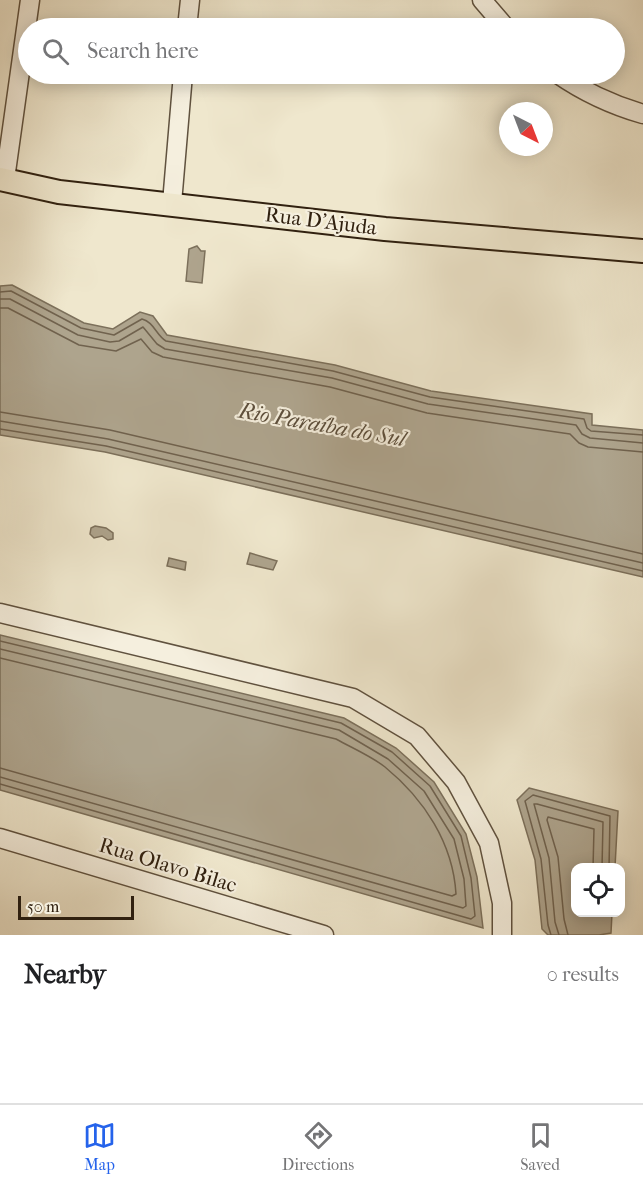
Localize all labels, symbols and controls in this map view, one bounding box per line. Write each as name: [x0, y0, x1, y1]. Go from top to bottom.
search box: [18, 18, 625, 84]
icon: search: [39, 35, 72, 68]
text: Search here: [87, 38, 199, 64]
north arrow: [499, 102, 553, 156]
street label: Rua D'Ajuda: [264, 202, 379, 240]
water label: Rio Paraíba do Sul: [235, 397, 410, 453]
street label: Rua Olavo Bilac: [96, 833, 240, 897]
map controls: [571, 863, 625, 917]
button: locate: [571, 863, 625, 917]
scale bar: [18, 893, 134, 920]
text: 50 m: [27, 897, 59, 916]
text: Nearby: [24, 959, 106, 990]
text: 0 results: [547, 963, 619, 986]
tab: Map: [83, 1119, 116, 1174]
tab: Directions: [282, 1119, 354, 1174]
tab: Saved: [520, 1119, 560, 1174]

